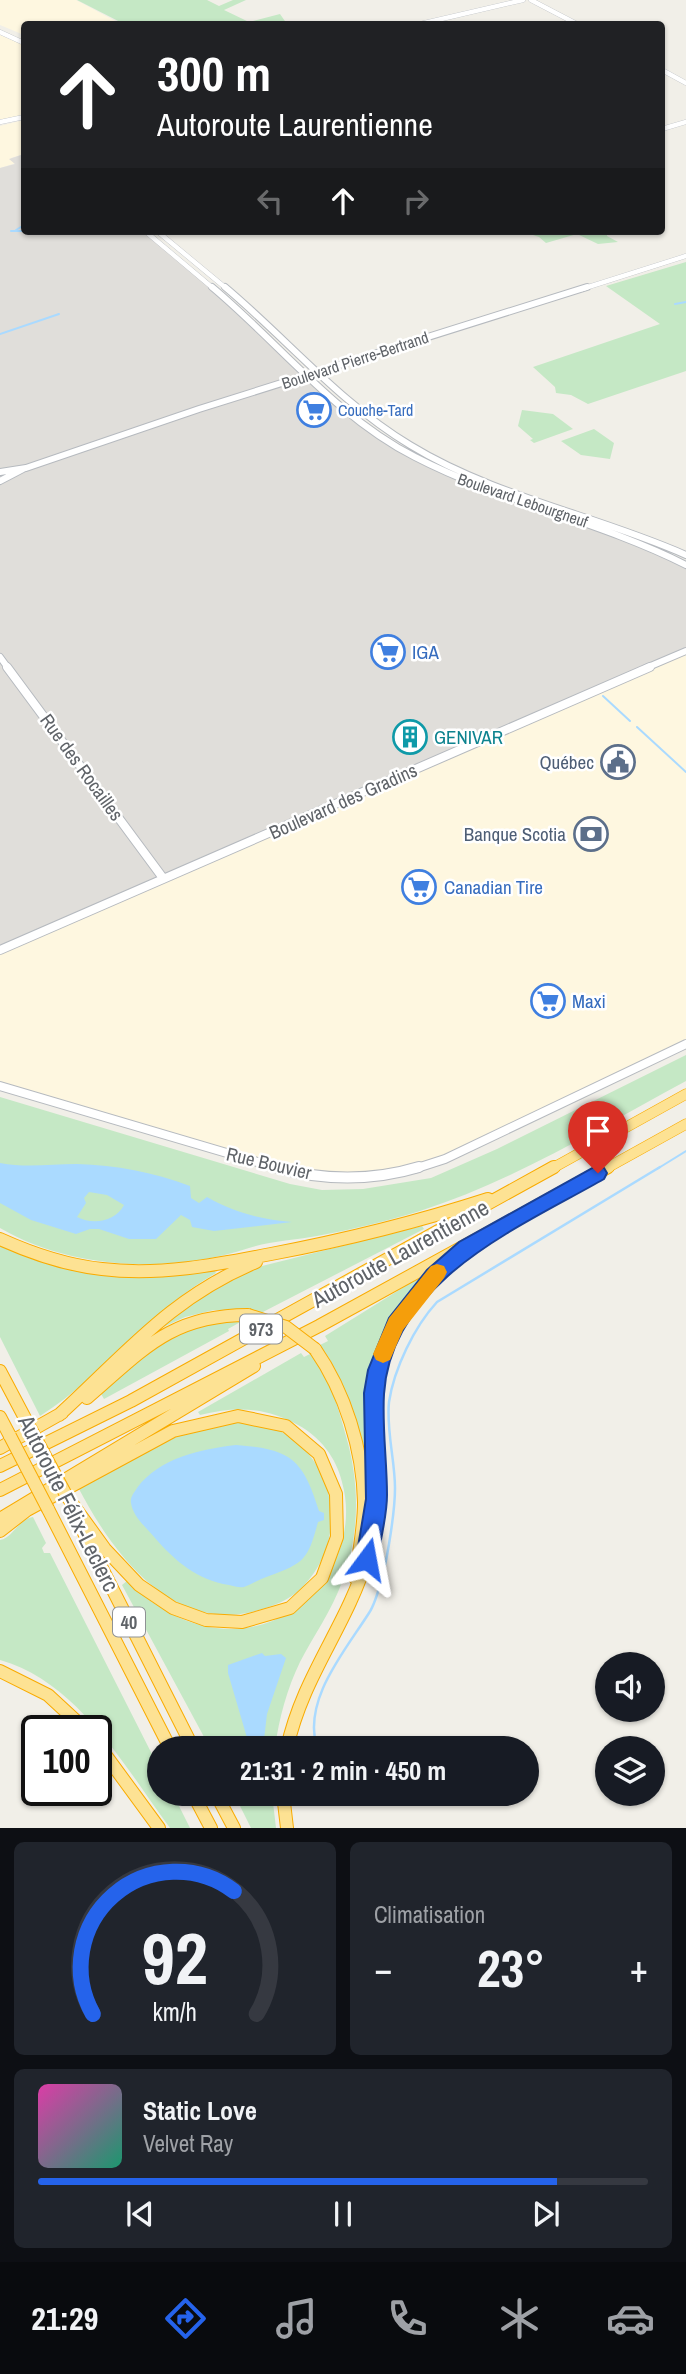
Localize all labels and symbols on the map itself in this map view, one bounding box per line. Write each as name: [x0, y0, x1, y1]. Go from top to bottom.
street label: Boulevard Pierre-Bertrand: [279, 326, 431, 394]
supermarket icon: Couche-Tard: [295, 391, 333, 429]
place label: Couche-Tard: [338, 399, 413, 421]
street label: Boulevard Lebourgneuf: [455, 467, 591, 533]
supermarket icon: IGA: [369, 633, 407, 671]
place label: IGA: [412, 639, 439, 665]
street label: Rue des Rocailles: [34, 708, 130, 826]
building icon: GENIVAR: [391, 718, 429, 756]
place label: GENIVAR: [434, 724, 503, 750]
public building icon: Québec: [599, 743, 637, 781]
place label: Québec: [539, 749, 594, 775]
street label: Boulevard des Gradins: [265, 757, 421, 845]
bank icon: Banque Scotia: [572, 815, 610, 853]
place label: Banque Scotia: [464, 821, 566, 847]
supermarket icon: Canadian Tire: [400, 868, 438, 906]
place label: Canadian Tire: [444, 874, 543, 900]
supermarket icon: Maxi: [529, 982, 567, 1020]
place label: Maxi: [572, 988, 606, 1014]
pin: [568, 1101, 628, 1173]
street label: Rue Bouvier: [224, 1141, 315, 1186]
street label: Autoroute Laurentienne: [305, 1191, 494, 1315]
road number: 973: [240, 1314, 282, 1344]
street label: Autoroute Félix-Leclerc: [11, 1409, 127, 1596]
position arrow: [330, 1522, 404, 1596]
road number: 40: [113, 1608, 145, 1637]
speed limit sign: 100: [21, 1715, 112, 1806]

